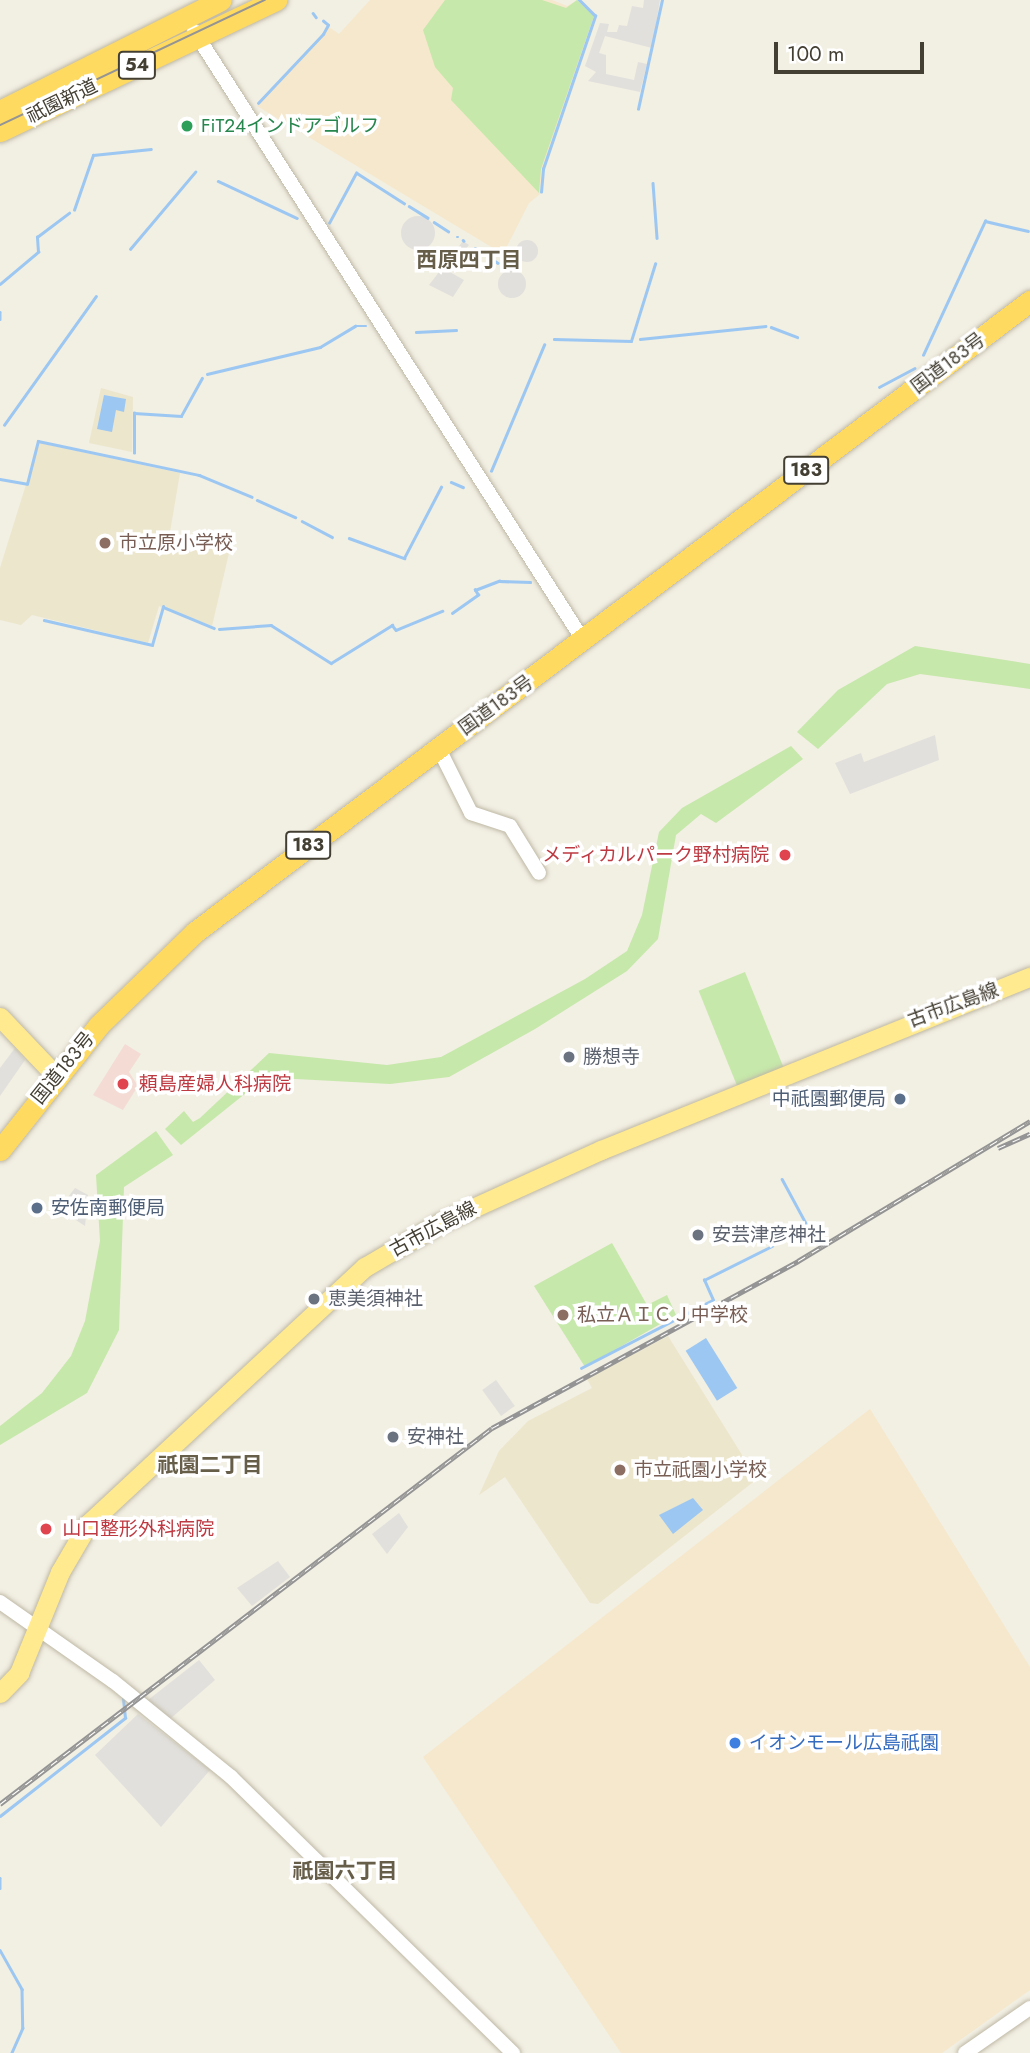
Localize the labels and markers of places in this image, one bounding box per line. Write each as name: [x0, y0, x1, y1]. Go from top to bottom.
place label: FiT24インドアゴルフ: [201, 115, 379, 137]
marker: FiT24インドアゴルフ: [179, 118, 195, 134]
place label: 市立原小学校: [119, 532, 233, 554]
marker: 市立原小学校: [97, 535, 113, 551]
place label: メディカルパーク野村病院: [541, 844, 769, 866]
marker: メディカルパーク野村病院: [775, 845, 795, 865]
place label: 勝想寺: [583, 1046, 640, 1068]
marker: 勝想寺: [561, 1049, 577, 1065]
place label: 頼島産婦人科病院: [139, 1073, 291, 1095]
marker: 頼島産婦人科病院: [113, 1074, 133, 1094]
place label: 中祇園郵便局: [772, 1088, 886, 1110]
marker: 中祇園郵便局: [892, 1091, 908, 1107]
place label: 安佐南郵便局: [51, 1197, 165, 1219]
marker: 安佐南郵便局: [29, 1200, 45, 1216]
place label: 安芸津彦神社: [712, 1224, 826, 1246]
marker: 安芸津彦神社: [690, 1227, 706, 1243]
place label: 恵美須神社: [328, 1288, 423, 1310]
marker: 恵美須神社: [306, 1291, 322, 1307]
place label: 私立ＡＩＣＪ中学校: [577, 1304, 748, 1326]
marker: 私立ＡＩＣＪ中学校: [555, 1307, 571, 1323]
place label: 安神社: [407, 1426, 464, 1448]
marker: 安神社: [385, 1429, 401, 1445]
place label: 市立祇園小学校: [634, 1459, 767, 1481]
marker: 市立祇園小学校: [612, 1462, 628, 1478]
place label: 山口整形外科病院: [62, 1518, 214, 1540]
marker: 山口整形外科病院: [36, 1519, 56, 1539]
place label: イオンモール広島祇園: [749, 1732, 939, 1754]
marker: イオンモール広島祇園: [727, 1735, 743, 1751]

